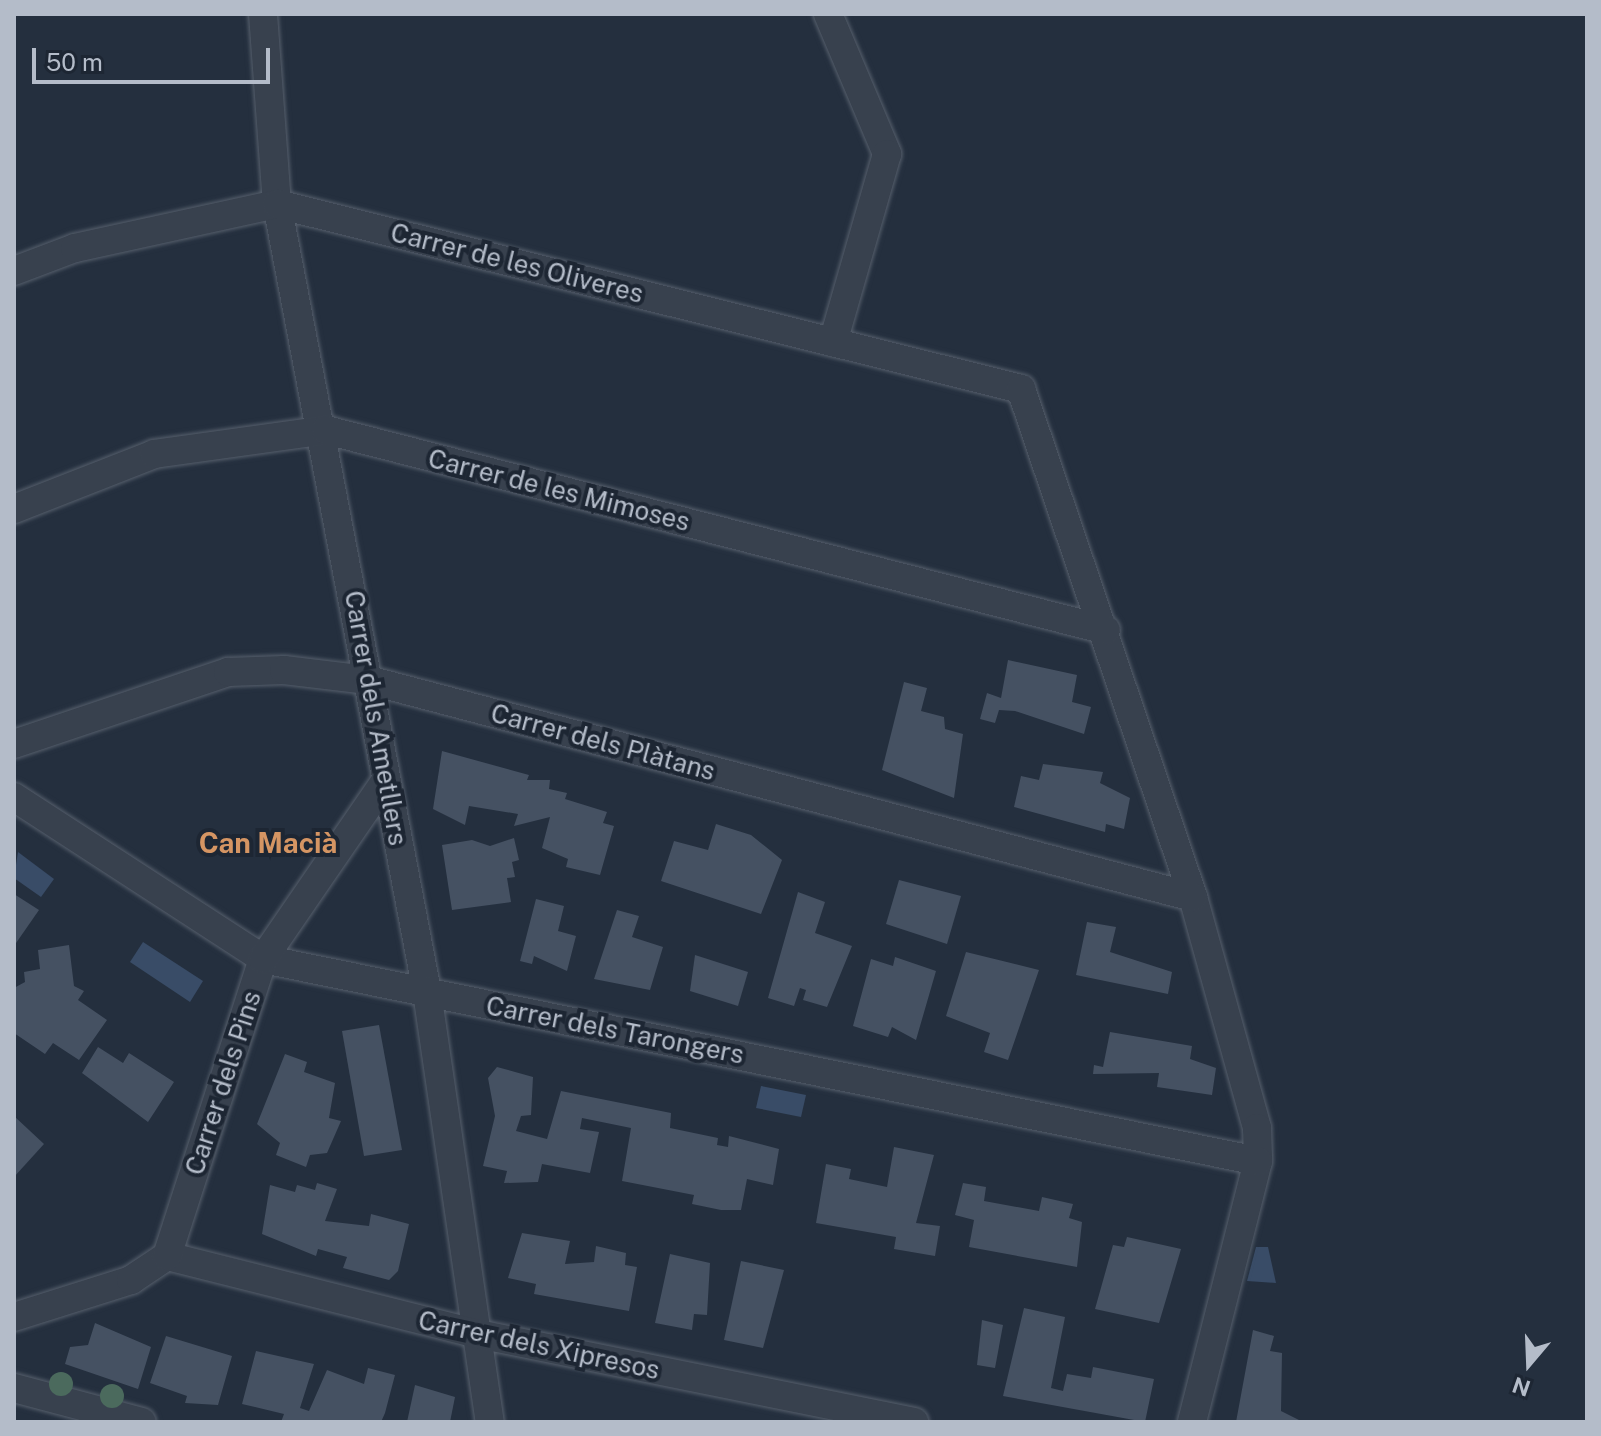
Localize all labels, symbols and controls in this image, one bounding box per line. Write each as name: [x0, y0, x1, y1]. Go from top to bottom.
scale bar: [36, 32, 274, 82]
text: 50 m: [46, 48, 103, 76]
street label: Carrer de les Oliveres: [387, 216, 647, 310]
street label: Carrer de les Mimoses: [425, 442, 693, 538]
street label: Carrer dels Ametllers: [338, 588, 414, 848]
street label: Carrer dels Plàtans: [487, 697, 719, 787]
district label: Can Macià: [199, 826, 337, 860]
street label: Carrer dels Pins: [179, 987, 267, 1179]
street label: Carrer dels Tarongers: [483, 990, 747, 1070]
street label: Carrer dels Xipresos: [415, 1304, 663, 1386]
north arrow: [1489, 1324, 1569, 1404]
text: N: [1509, 1372, 1534, 1402]

